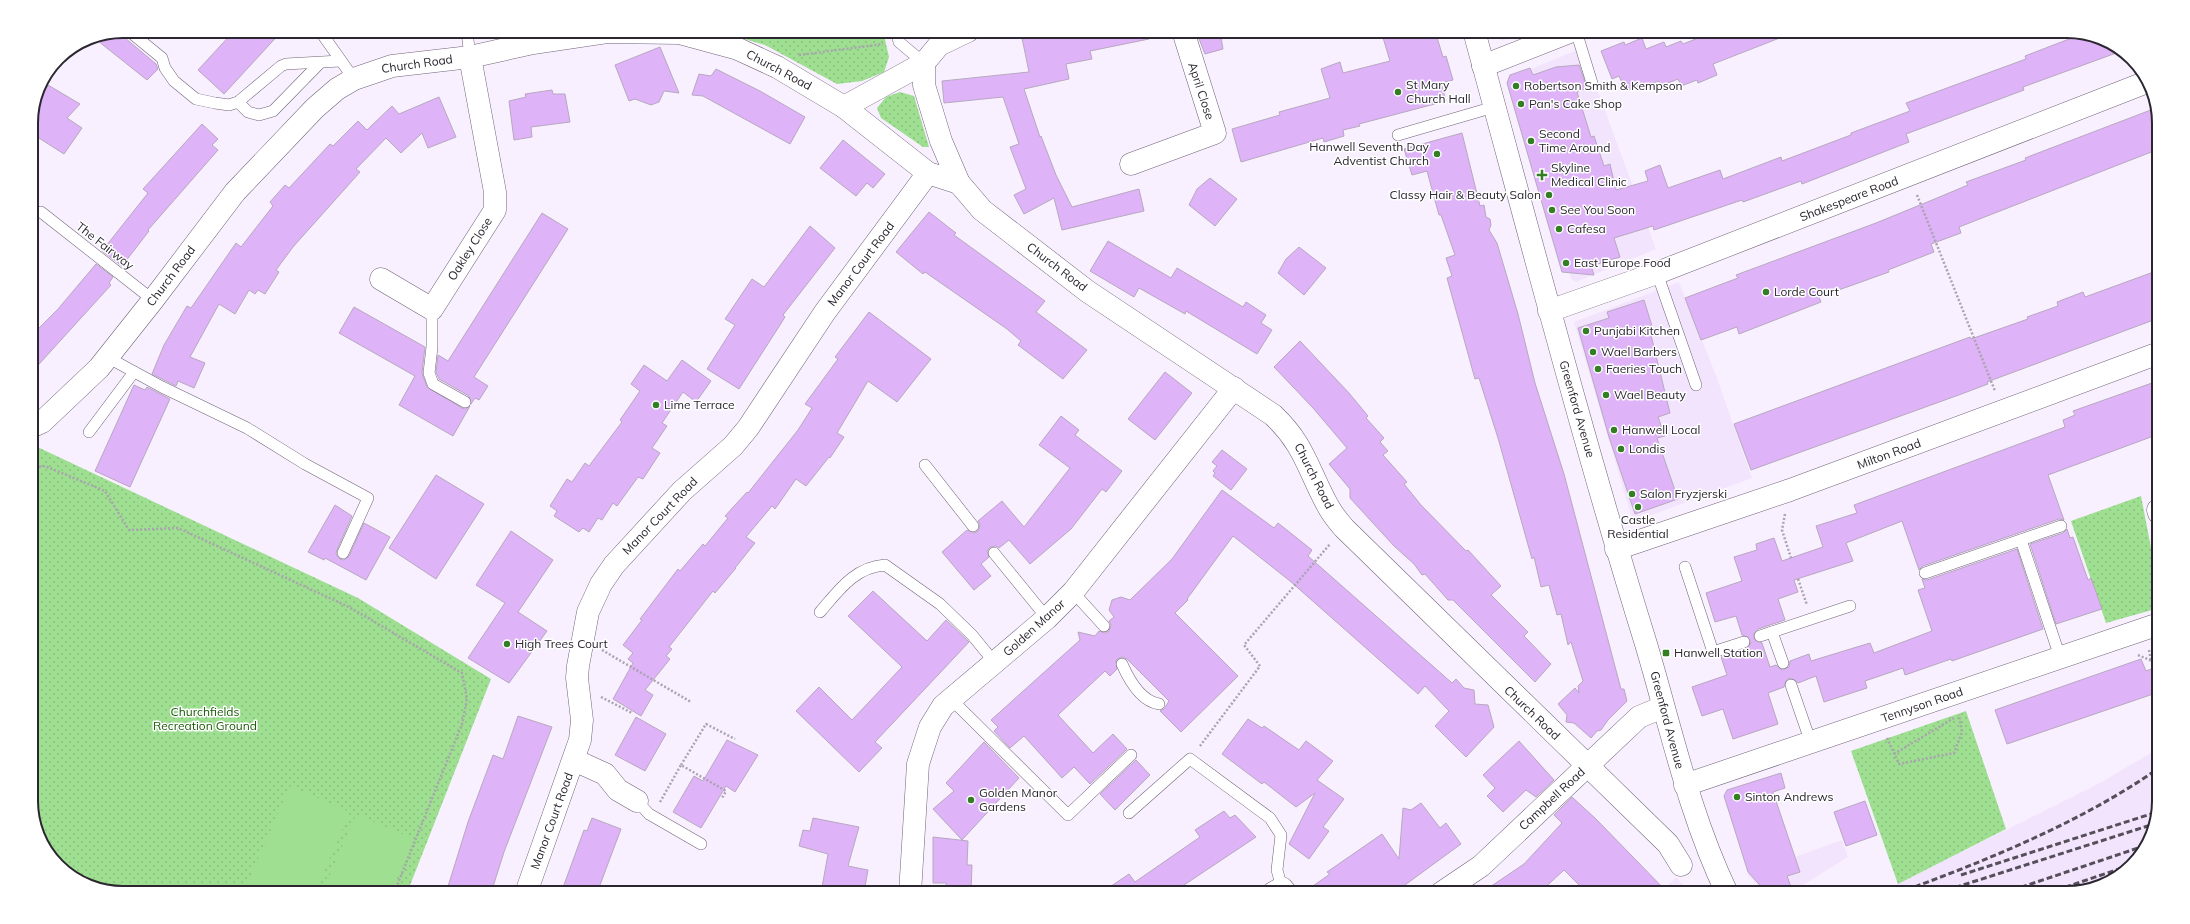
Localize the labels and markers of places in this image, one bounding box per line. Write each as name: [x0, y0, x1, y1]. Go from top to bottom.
place label: St Mary Church Hall: [1406, 77, 1471, 106]
place label: Robertson Smith & Kempson: [1524, 78, 1683, 93]
marker: Robertson Smith & Kempson: [1511, 81, 1521, 91]
marker: St Mary Church Hall: [1393, 87, 1403, 97]
place label: Pan's Cake Shop: [1529, 96, 1622, 111]
marker: Pan's Cake Shop: [1516, 99, 1526, 109]
place label: Second Time Around: [1539, 126, 1610, 155]
marker: Second Time Around: [1526, 136, 1536, 146]
place label: Hanwell Seventh Day Adventist Church: [1309, 139, 1430, 168]
marker: Hanwell Seventh Day Adventist Church: [1432, 149, 1442, 159]
place label: Skyline Medical Clinic: [1551, 160, 1627, 189]
marker: Skyline Medical Clinic: [1536, 169, 1548, 181]
place label: Classy Hair & Beauty Salon: [1390, 187, 1541, 202]
marker: Classy Hair & Beauty Salon: [1544, 190, 1554, 200]
place label: See You Soon: [1560, 202, 1635, 217]
marker: See You Soon: [1547, 205, 1557, 215]
place label: Cafesa: [1567, 221, 1606, 236]
marker: Cafesa: [1554, 224, 1564, 234]
place label: East Europe Food: [1574, 255, 1671, 270]
marker: East Europe Food: [1561, 258, 1571, 268]
place label: Lorde Court: [1774, 284, 1839, 299]
marker: Lorde Court: [1761, 287, 1771, 297]
place label: Punjabi Kitchen: [1594, 323, 1680, 338]
marker: Punjabi Kitchen: [1581, 326, 1591, 336]
place label: Wael Barbers: [1601, 344, 1677, 359]
marker: Wael Barbers: [1588, 347, 1598, 357]
place label: Faeries Touch: [1606, 361, 1682, 376]
marker: Faeries Touch: [1593, 364, 1603, 374]
place label: Wael Beauty: [1614, 387, 1686, 402]
marker: Wael Beauty: [1601, 390, 1611, 400]
place label: Lime Terrace: [664, 397, 735, 412]
marker: Lime Terrace: [651, 400, 661, 410]
place label: Hanwell Local: [1622, 422, 1700, 437]
marker: Hanwell Local: [1609, 425, 1619, 435]
place label: Londis: [1629, 441, 1665, 456]
marker: Londis: [1616, 444, 1626, 454]
place label: Salon Fryzjerski: [1640, 486, 1727, 501]
marker: Salon Fryzjerski: [1627, 489, 1637, 499]
marker: Castle Residential: [1633, 502, 1643, 512]
place label: Castle Residential: [1607, 512, 1669, 541]
place label: High Trees Court: [515, 636, 608, 651]
marker: High Trees Court: [502, 639, 512, 649]
place label: Hanwell Station: [1674, 645, 1763, 660]
marker: Hanwell Station: [1661, 648, 1671, 658]
place label: Golden Manor Gardens: [979, 785, 1058, 814]
place label: Sinton Andrews: [1745, 789, 1834, 804]
marker: Sinton Andrews: [1732, 792, 1742, 802]
marker: Golden Manor Gardens: [966, 795, 976, 805]

